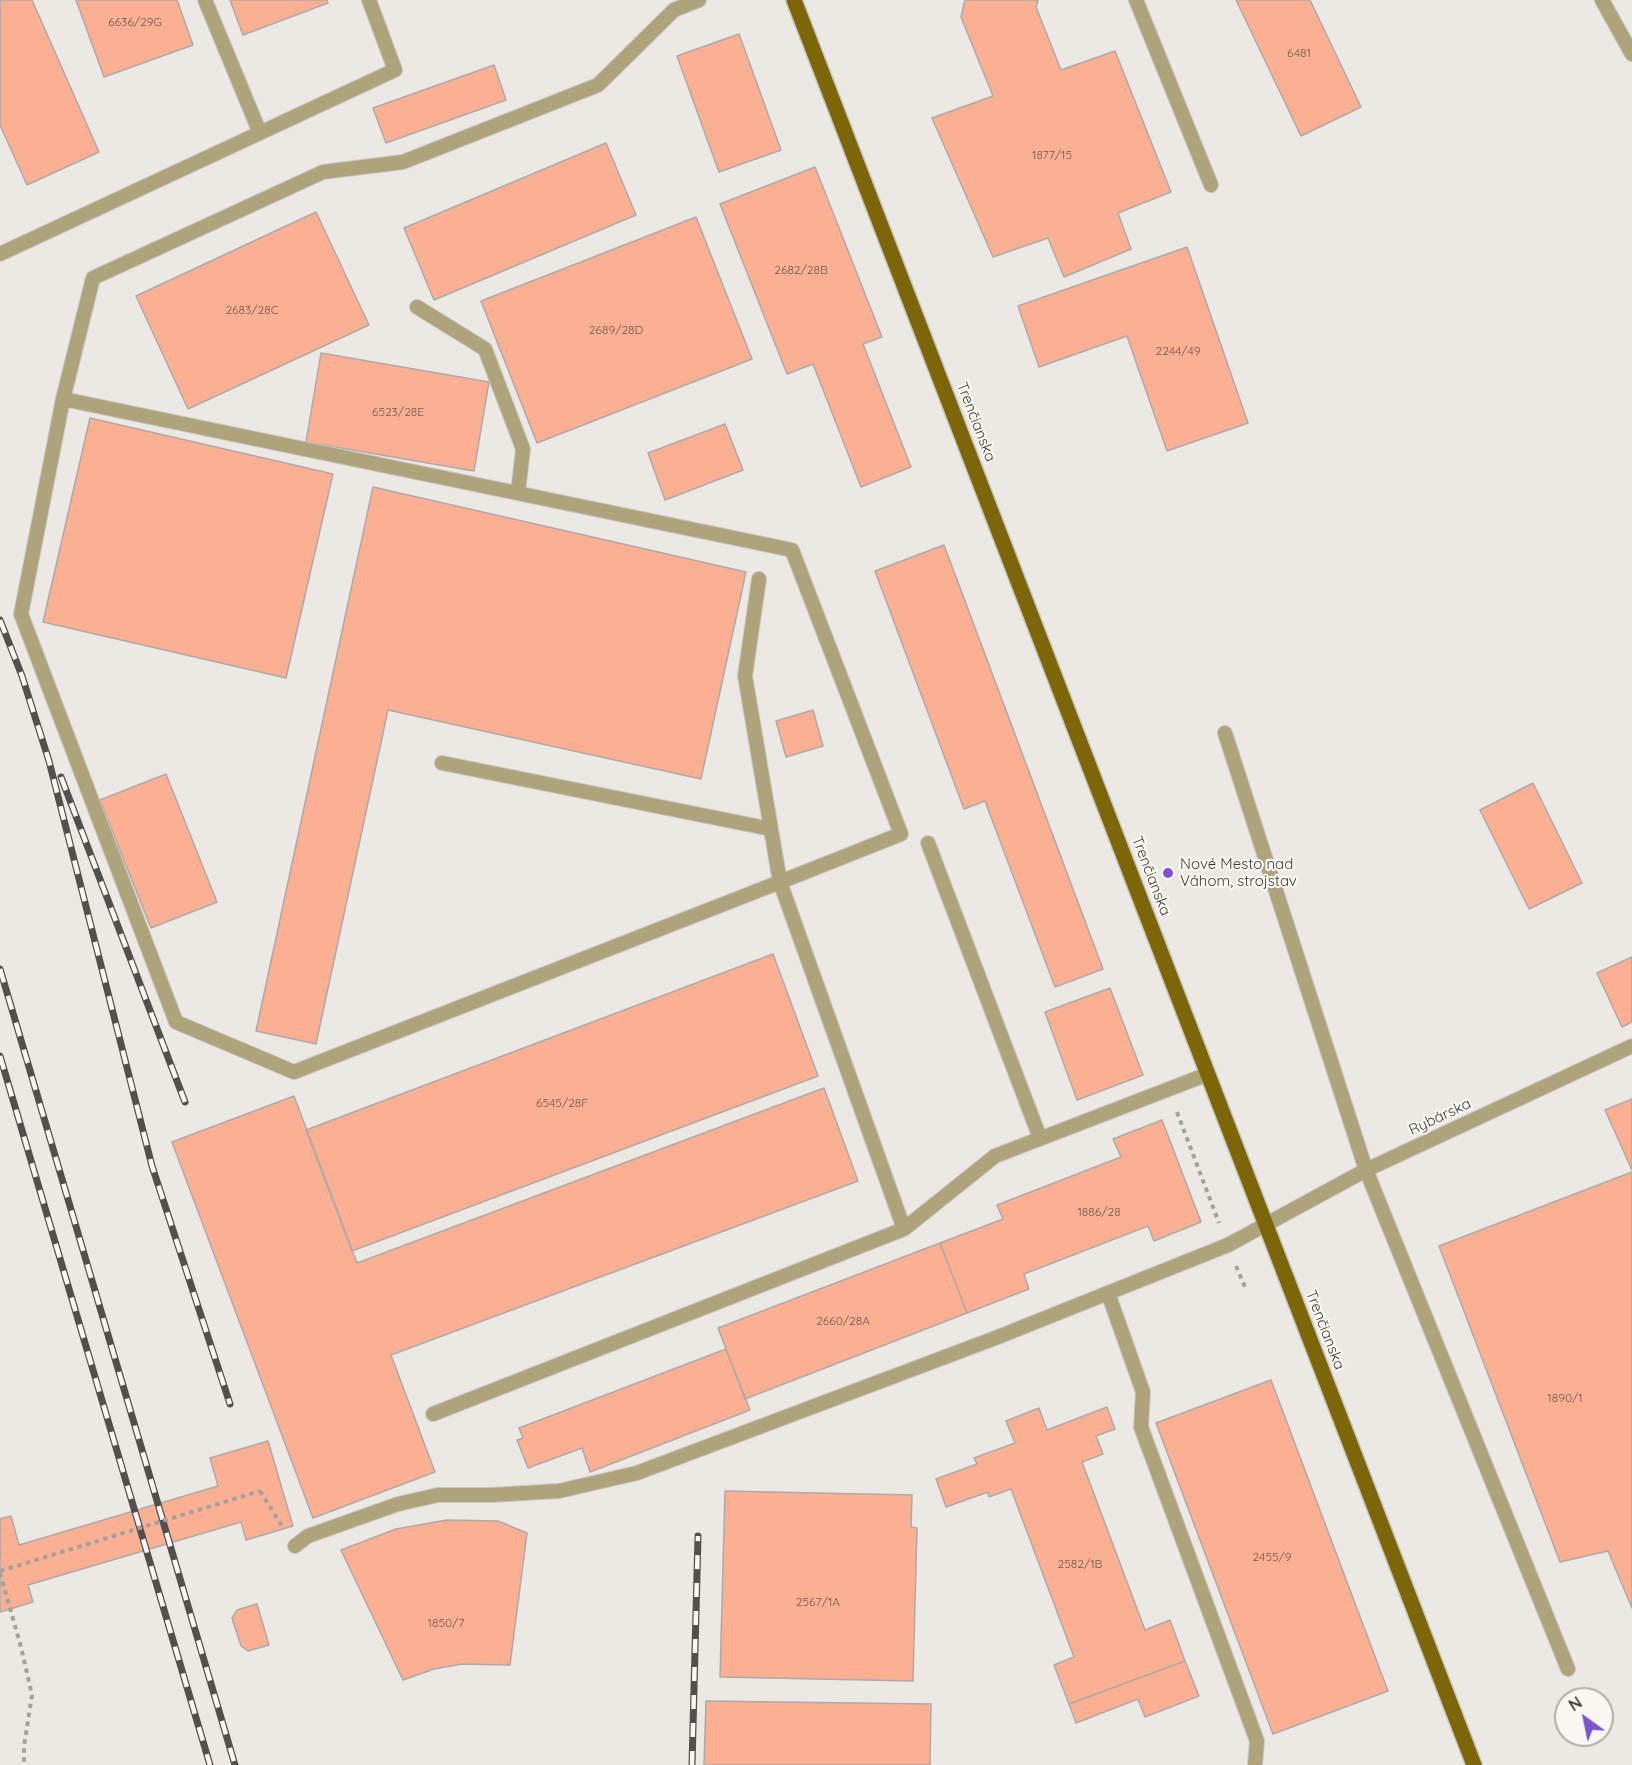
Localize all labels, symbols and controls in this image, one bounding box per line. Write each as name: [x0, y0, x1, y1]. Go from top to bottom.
house number: 6636/29G: [108, 15, 162, 29]
house number: 6481: [1287, 46, 1311, 60]
house number: 1877/15: [1032, 148, 1072, 162]
house number: 2682/28B: [774, 263, 828, 277]
house number: 2683/28C: [225, 303, 279, 317]
house number: 2689/28D: [589, 323, 643, 337]
house number: 2244/49: [1156, 344, 1200, 358]
street label: Trenčianska: [953, 380, 999, 464]
house number: 6523/28E: [372, 405, 424, 419]
street label: Trenčianska: [1128, 834, 1174, 918]
place label: Nové Mesto nad Váhom, strojstav: [1180, 855, 1297, 890]
marker: Nové Mesto nad Váhom, strojstav: [1161, 866, 1175, 880]
street label: Rybárska: [1406, 1095, 1474, 1139]
house number: 6545/28F: [536, 1096, 588, 1110]
house number: 1886/28: [1077, 1205, 1121, 1219]
street label: Trenčianska: [1302, 1288, 1348, 1372]
house number: 2660/28A: [816, 1314, 870, 1328]
house number: 1890/1: [1547, 1391, 1583, 1405]
house number: 2455/9: [1253, 1550, 1291, 1564]
house number: 2582/1B: [1058, 1557, 1102, 1571]
house number: 2567/1A: [796, 1595, 840, 1609]
house number: 1850/7: [427, 1616, 465, 1630]
north arrow: [1554, 1687, 1614, 1747]
text: N: [1565, 1692, 1586, 1715]

